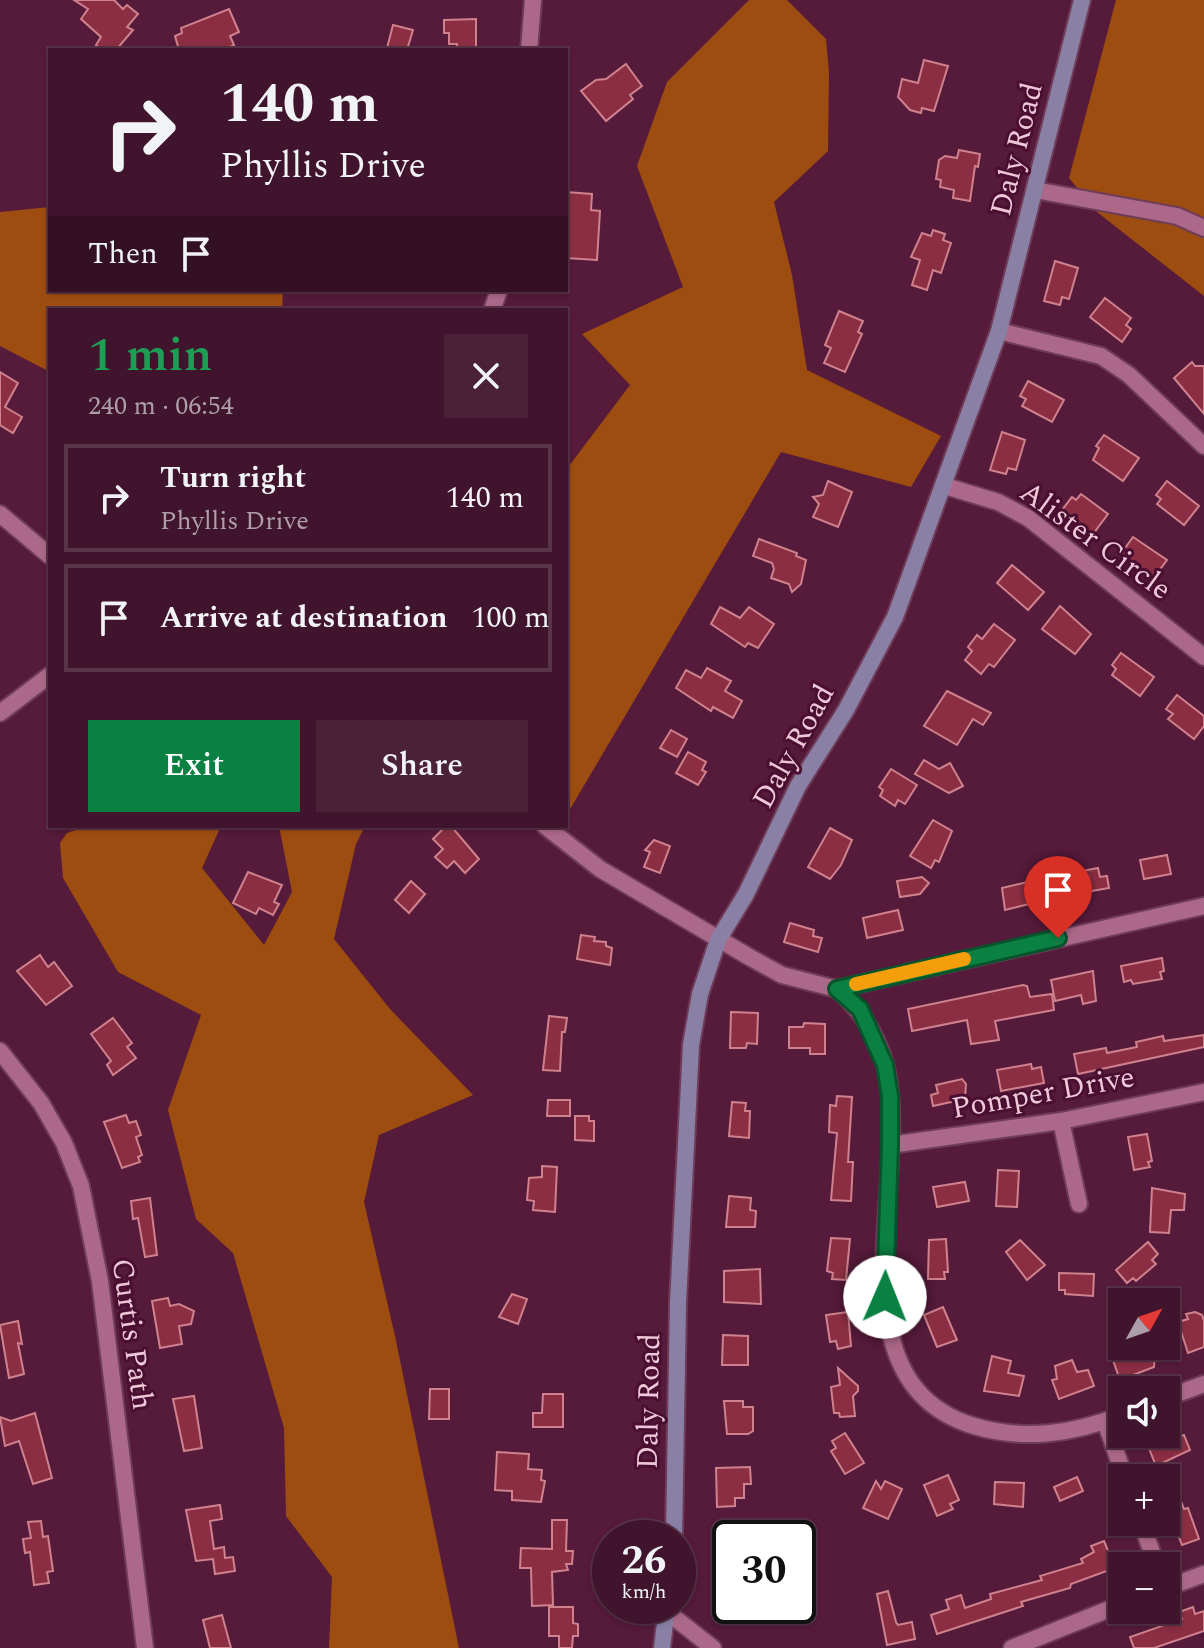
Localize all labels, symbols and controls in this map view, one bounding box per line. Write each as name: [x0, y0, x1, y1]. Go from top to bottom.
text: 140 m: [220, 62, 379, 147]
street label: Daly Road: [978, 78, 1056, 221]
icon: right: [88, 80, 192, 184]
text: Phyllis Drive: [220, 139, 426, 194]
text: Then: [88, 231, 158, 277]
icon: arrive: [174, 232, 218, 276]
text: 1 min: [88, 319, 213, 392]
button: close: [444, 334, 528, 418]
text: 240 m · 06:54: [88, 386, 234, 426]
text: Turn right: [160, 455, 306, 501]
street label: Alister Circle: [1010, 470, 1181, 612]
text: 140 m: [446, 475, 524, 521]
icon: right: [92, 476, 136, 520]
text: Phyllis Drive: [160, 501, 309, 541]
text: Arrive at destination: [160, 595, 447, 641]
text: 100 m: [471, 595, 550, 641]
icon: arrive: [92, 596, 136, 640]
street label: Daly Road: [741, 676, 847, 817]
button: Exit: [88, 720, 300, 812]
button: Share: [316, 720, 528, 812]
pin: [1024, 856, 1092, 938]
icon: arrive: [1036, 868, 1080, 912]
street label: Pomper Drive: [948, 1054, 1138, 1132]
position arrow: [843, 1255, 927, 1339]
street label: Curtis Path: [99, 1256, 165, 1413]
north arrow: [1108, 1288, 1180, 1360]
map controls: [1108, 1288, 1180, 1624]
street label: Daly Road: [625, 1333, 673, 1469]
button: sound: [1108, 1376, 1180, 1448]
button: +: [1108, 1464, 1180, 1536]
speed limit sign: 30: [712, 1520, 816, 1624]
text: 26: [622, 1531, 666, 1592]
button: −: [1108, 1552, 1180, 1624]
text: km/h: [622, 1577, 667, 1607]

